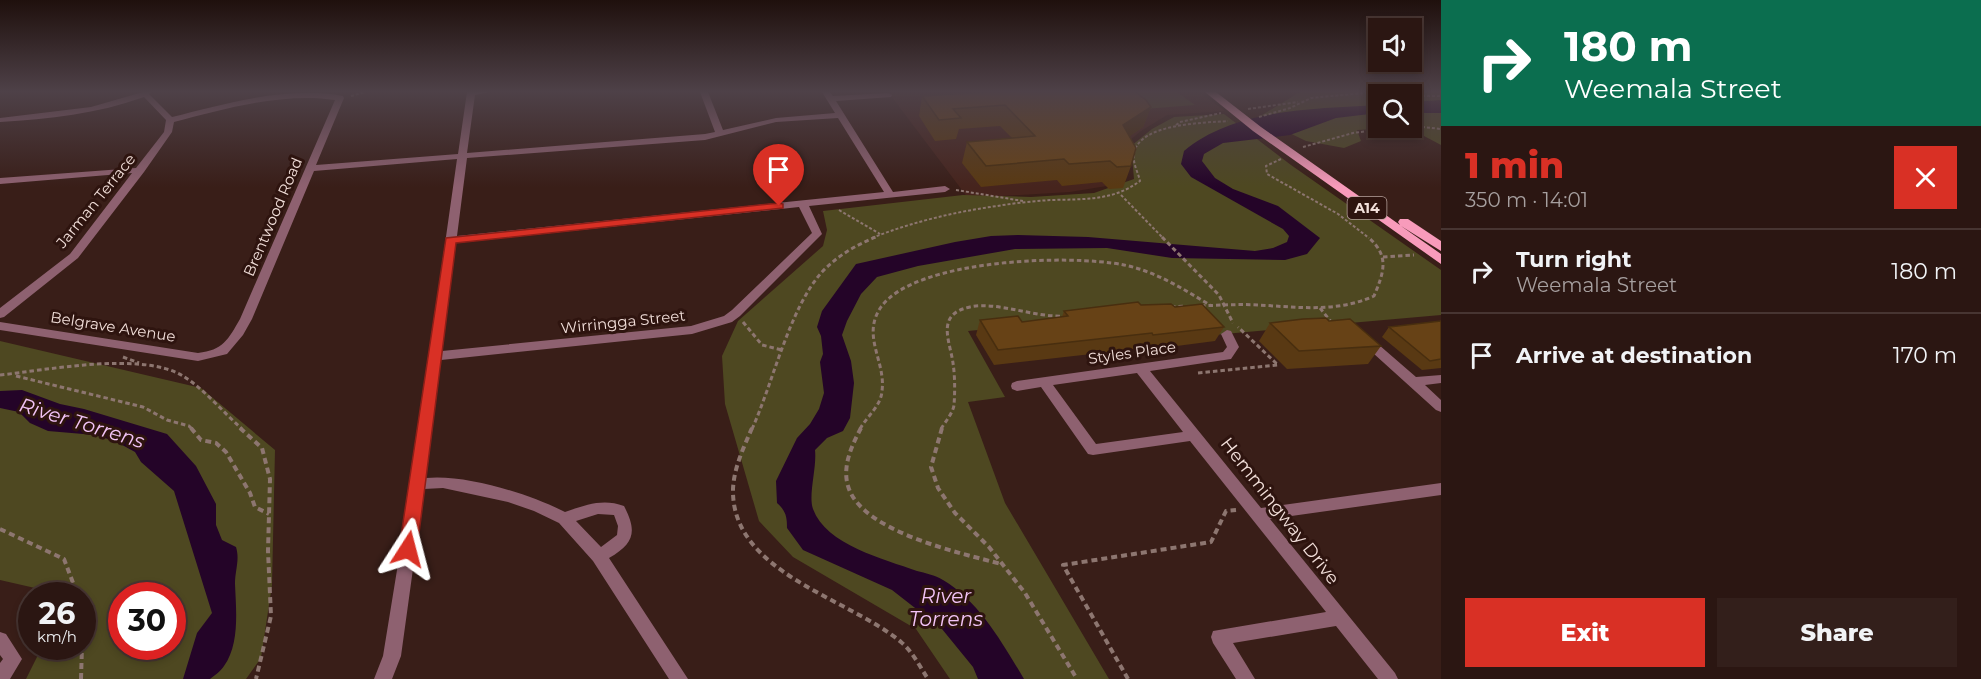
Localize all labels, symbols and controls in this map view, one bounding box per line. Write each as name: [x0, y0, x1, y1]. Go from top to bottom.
map controls: [1368, 18, 1422, 138]
button: sound: [1368, 18, 1422, 72]
text: 180 m: [1564, 20, 1693, 72]
icon: right: [1465, 24, 1543, 102]
text: Weemala Street: [1564, 72, 1782, 105]
button: search: [1368, 84, 1422, 138]
text: 1 min: [1465, 143, 1564, 187]
pin: [753, 144, 804, 206]
button: close: [1894, 146, 1957, 209]
street label: Jarman Terrace: [51, 150, 139, 252]
icon: arrive: [762, 153, 795, 186]
street label: Brentwood Road: [239, 154, 306, 279]
text: 350 m · 14:01: [1465, 188, 1588, 212]
road number: A14: [1348, 197, 1386, 219]
text: Turn right: [1516, 246, 1631, 273]
icon: right: [1465, 255, 1498, 288]
text: 180 m: [1891, 258, 1957, 285]
text: Weemala Street: [1516, 273, 1677, 297]
street label: Wirringga Street: [560, 306, 686, 337]
street label: Belgrave Avenue: [49, 307, 177, 346]
street label: Styles Place: [1087, 337, 1177, 368]
icon: arrive: [1465, 339, 1498, 372]
text: Arrive at destination: [1516, 342, 1752, 369]
text: 170 m: [1893, 342, 1957, 369]
water label: River Torrens: [17, 393, 148, 453]
street label: Hemmingway Drive: [1216, 433, 1344, 589]
position arrow: [376, 517, 440, 581]
speed limit sign: 30: [108, 582, 186, 660]
water label: River Torrens: [909, 584, 983, 631]
text: 26: [39, 595, 75, 632]
button: Exit: [1465, 598, 1705, 667]
button: Share: [1717, 598, 1957, 667]
text: km/h: [37, 627, 77, 646]

